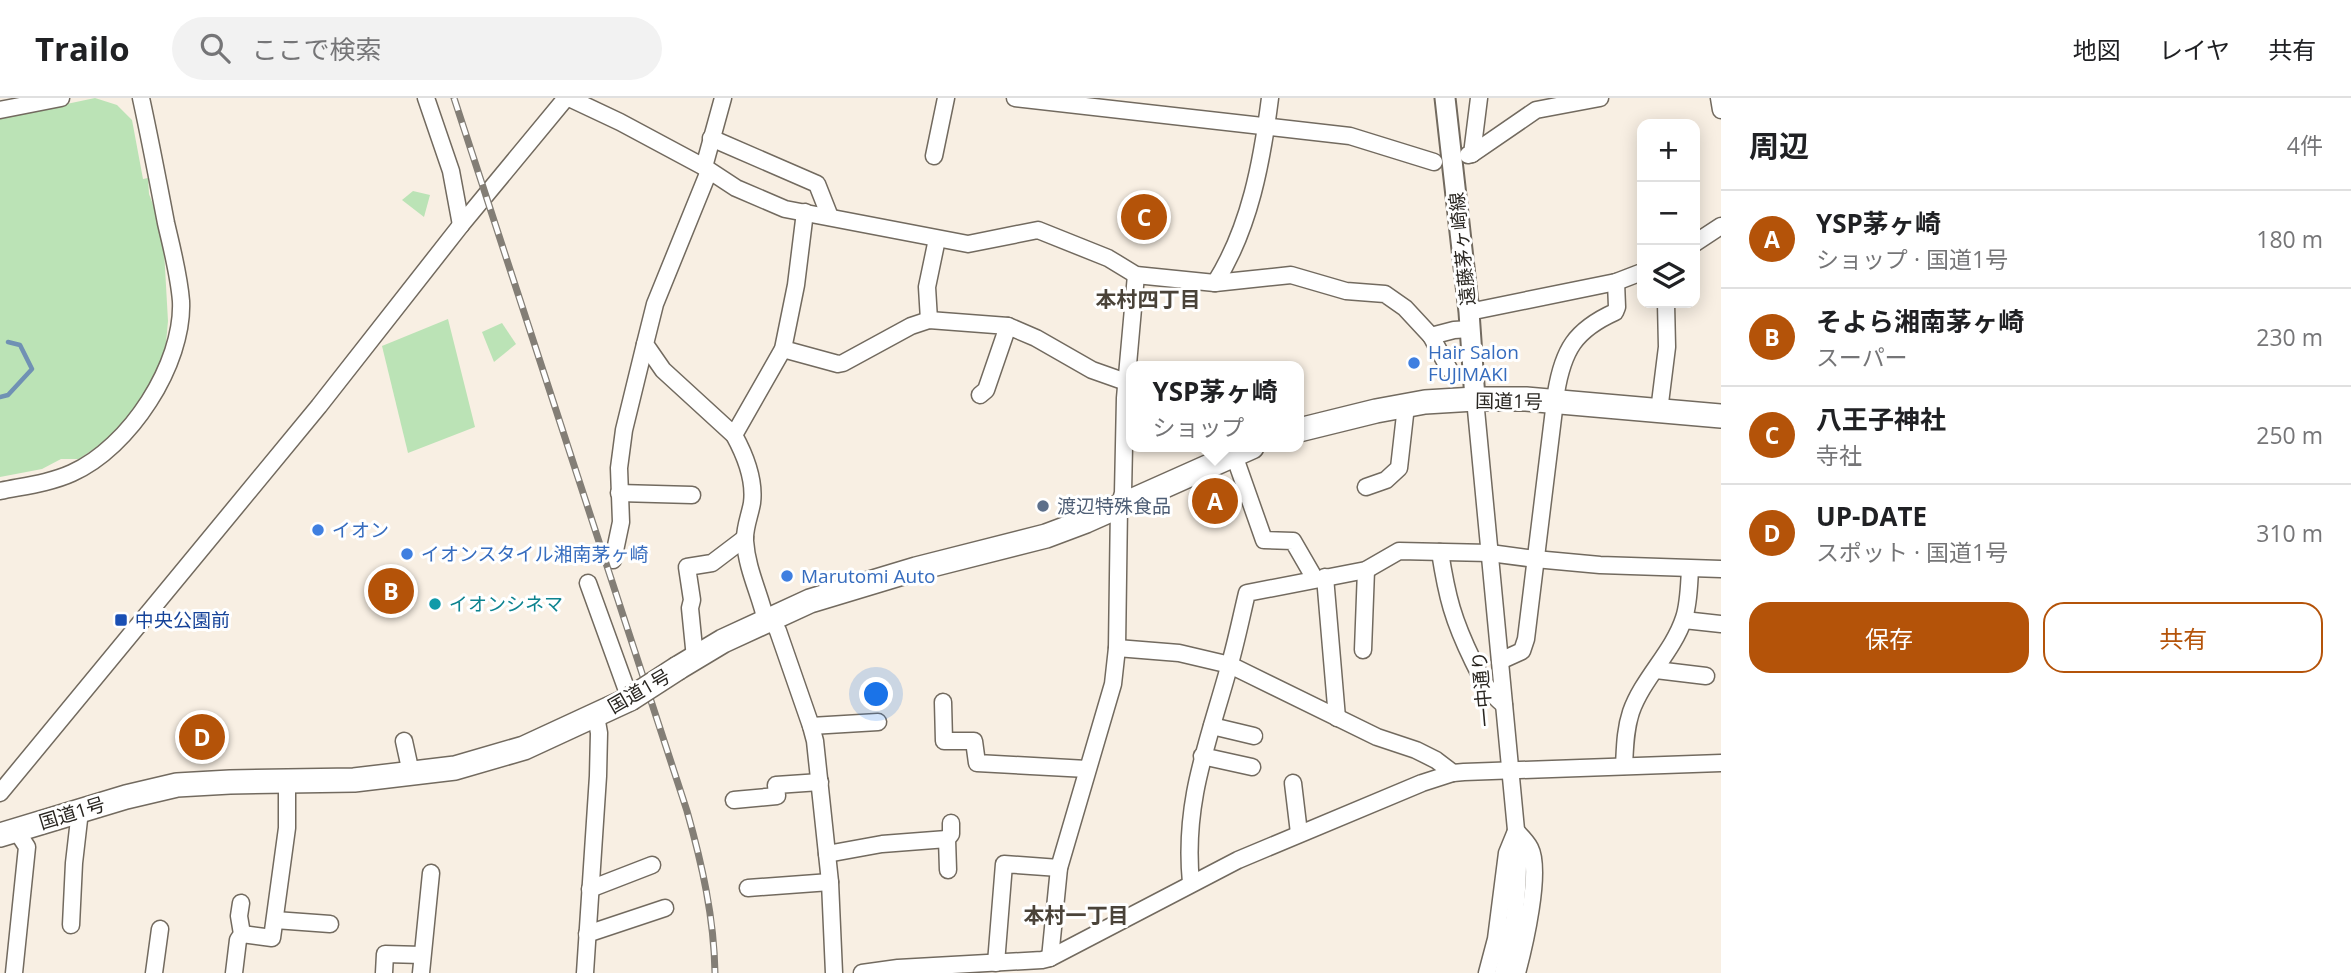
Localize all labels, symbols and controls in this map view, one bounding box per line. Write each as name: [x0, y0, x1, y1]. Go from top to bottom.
search box: [172, 17, 662, 80]
text: Trailo: [35, 26, 130, 71]
icon: search: [196, 29, 234, 67]
text: ここで検索: [252, 31, 382, 67]
text: 地図: [2073, 33, 2121, 66]
text: レイヤ: [2159, 33, 2230, 66]
text: 共有: [2268, 33, 2316, 66]
map controls: [1637, 119, 1700, 308]
button: +: [1637, 119, 1700, 182]
text: 周辺: [1749, 125, 1809, 166]
text: 4件: [2287, 129, 2323, 161]
button: −: [1637, 182, 1700, 245]
pin: C: [1121, 191, 1167, 243]
street label: 遠藤茅ヶ崎線: [1443, 191, 1481, 307]
text: YSP茅ヶ崎: [1816, 205, 1941, 241]
text: A: [1764, 223, 1780, 255]
text: 180 m: [2256, 223, 2323, 255]
text: ショップ · 国道1号: [1816, 243, 2008, 275]
button: layers: [1637, 245, 1700, 308]
district label: 本村四丁目: [1096, 285, 1201, 313]
text: そよら湘南茅ヶ崎: [1816, 303, 2024, 339]
text: B: [1764, 321, 1780, 353]
text: 230 m: [2256, 321, 2323, 353]
place label: Hair Salon FUJIMAKI: [1428, 339, 1519, 387]
text: スーパー: [1816, 341, 1908, 373]
marker: Hair Salon FUJIMAKI: [1406, 355, 1422, 371]
popup: [1126, 361, 1304, 452]
text: YSP茅ヶ崎: [1153, 373, 1277, 409]
street label: 国道1号: [1475, 387, 1543, 415]
text: 八王子神社: [1816, 401, 1946, 437]
text: ショップ: [1153, 411, 1245, 443]
text: C: [1765, 419, 1779, 451]
text: 250 m: [2256, 419, 2323, 451]
text: 寺社: [1816, 439, 1862, 471]
pin: A: [1192, 475, 1238, 527]
place label: 渡辺特殊食品: [1057, 493, 1171, 519]
marker: 渡辺特殊食品: [1035, 498, 1051, 514]
text: UP-DATE: [1816, 498, 1927, 534]
place label: イオン: [332, 517, 389, 543]
text: D: [1763, 517, 1781, 549]
text: 310 m: [2256, 517, 2323, 549]
marker: イオン: [310, 522, 326, 538]
text: スポット · 国道1号: [1816, 536, 2008, 568]
place label: イオンスタイル湘南茅ヶ崎: [421, 541, 649, 567]
marker: イオンスタイル湘南茅ヶ崎: [399, 546, 415, 562]
place label: Marutomi Auto: [801, 563, 935, 589]
pin: B: [368, 565, 414, 617]
marker: Marutomi Auto: [779, 568, 795, 584]
place label: イオンシネマ: [449, 591, 563, 617]
marker: イオンシネマ: [427, 596, 443, 612]
button: 保存: [1749, 602, 2029, 673]
button: 共有: [2043, 602, 2323, 673]
place label: 中央公園前: [135, 607, 230, 633]
marker: 中央公園前: [113, 612, 129, 628]
street label: 一中通り: [1466, 650, 1498, 728]
street label: 国道1号: [603, 663, 675, 719]
your location: [859, 677, 893, 711]
pin: D: [179, 711, 225, 763]
street label: 国道1号: [36, 791, 108, 835]
district label: 本村一丁目: [1024, 901, 1129, 929]

